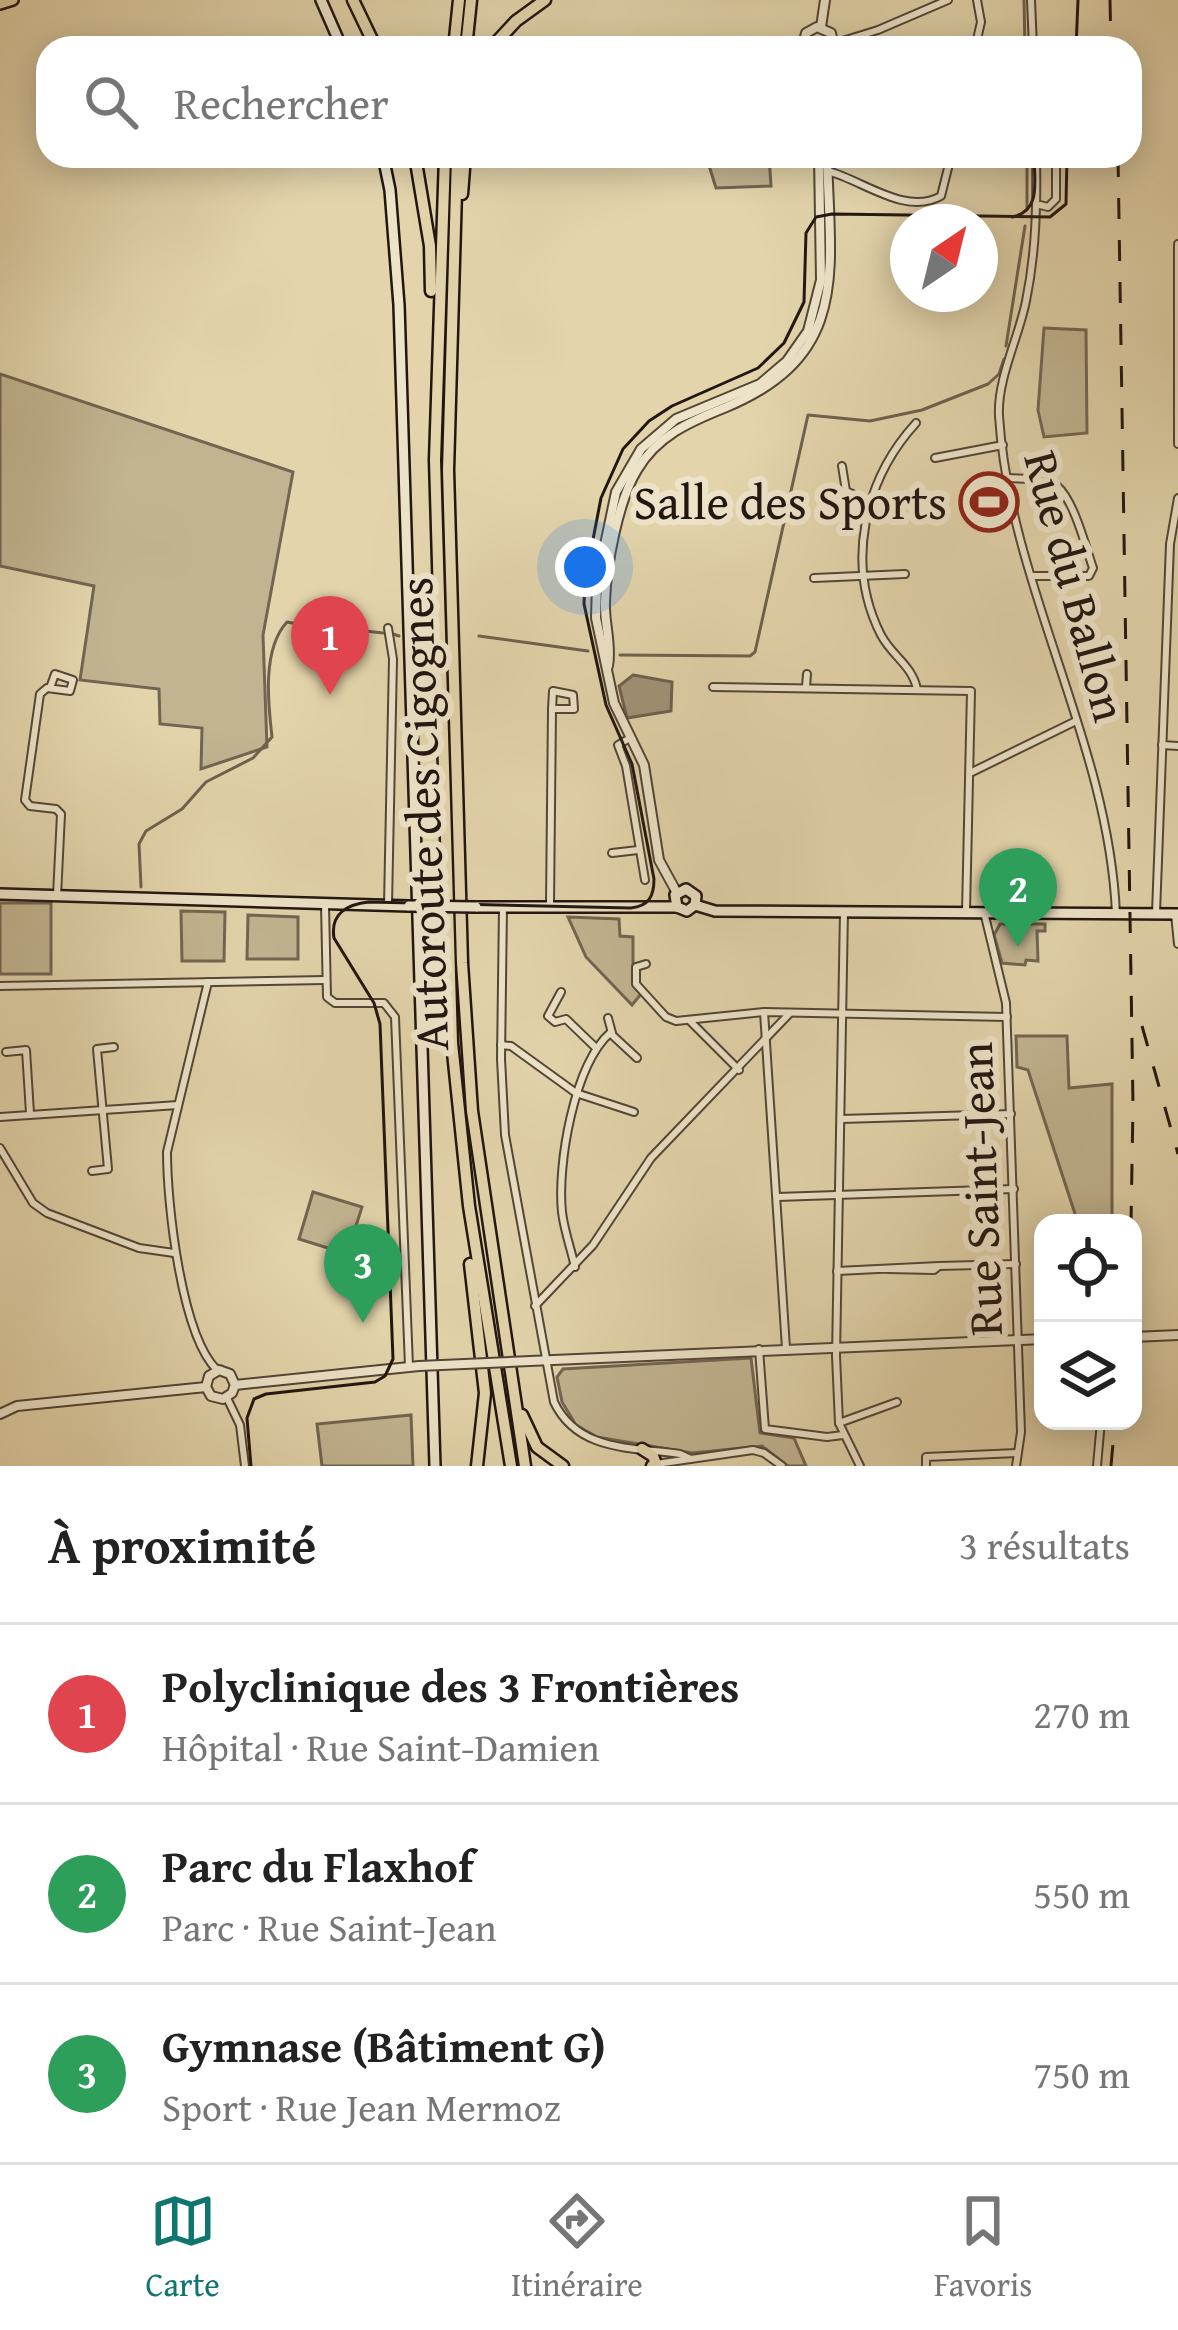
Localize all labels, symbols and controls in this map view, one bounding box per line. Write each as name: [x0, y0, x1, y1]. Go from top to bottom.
search box: [36, 36, 1142, 168]
icon: search: [78, 69, 144, 135]
text: Rechercher: [174, 70, 389, 135]
north arrow: [890, 204, 998, 312]
street label: Rue du Ballon: [1006, 443, 1147, 729]
place label: Salle des Sports: [633, 466, 947, 537]
sports icon: Salle des Sports: [958, 471, 1020, 533]
your location: [555, 537, 615, 597]
street label: Autoroute des Cigognes: [379, 576, 466, 1052]
pin: 1: [291, 596, 369, 695]
pin: 2: [979, 848, 1057, 947]
street label: Rue Saint-Jean: [939, 1041, 1020, 1337]
map controls: [1034, 1214, 1142, 1430]
button: locate: [1034, 1214, 1142, 1322]
pin: 3: [324, 1224, 402, 1323]
button: layers: [1034, 1322, 1142, 1430]
text: À proximité: [48, 1507, 316, 1582]
text: 3 résultats: [959, 1516, 1130, 1573]
text: Polyclinique des 3 Frontières: [162, 1653, 739, 1718]
text: 1: [77, 1685, 97, 1742]
text: 270 m: [1033, 1685, 1130, 1742]
text: Hôpital · Rue Saint-Damien: [162, 1718, 600, 1775]
text: Parc du Flaxhof: [162, 1833, 474, 1898]
text: 2: [77, 1865, 97, 1922]
text: 550 m: [1033, 1865, 1130, 1922]
text: Parc · Rue Saint-Jean: [162, 1898, 497, 1955]
text: Gymnase (Bâtiment G): [162, 2013, 606, 2078]
text: 3: [77, 2045, 97, 2102]
text: 750 m: [1033, 2045, 1130, 2102]
text: Sport · Rue Jean Mermoz: [162, 2078, 561, 2135]
tab: Carte: [146, 2188, 220, 2308]
tab: Itinéraire: [511, 2188, 643, 2308]
tab: Favoris: [934, 2188, 1032, 2308]

